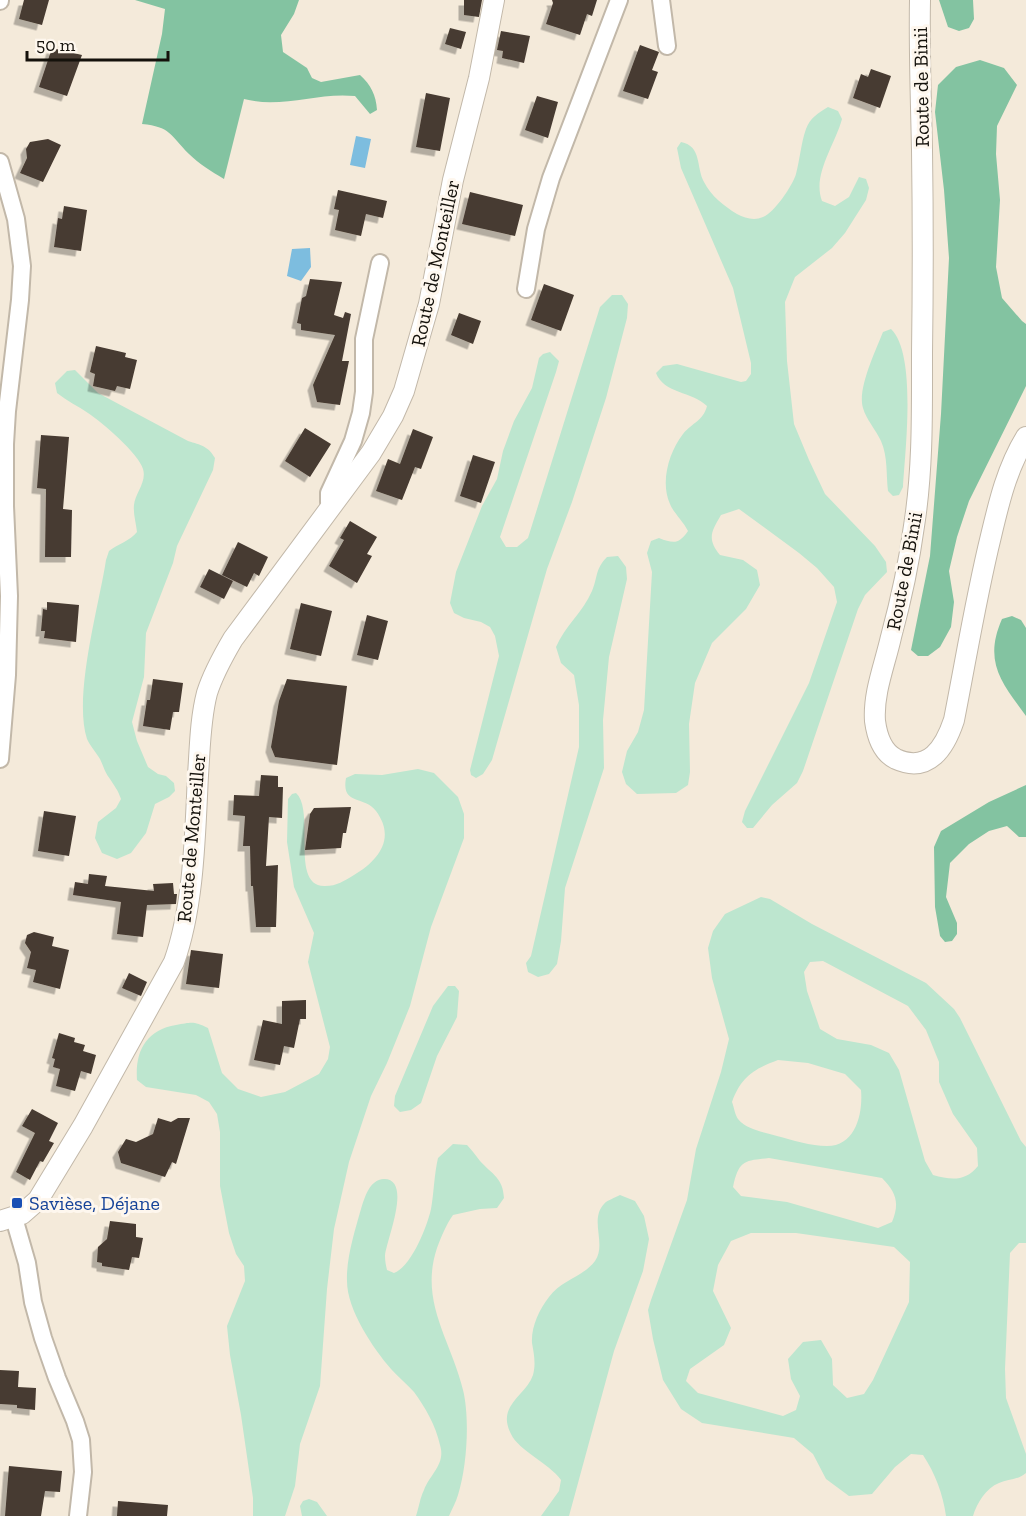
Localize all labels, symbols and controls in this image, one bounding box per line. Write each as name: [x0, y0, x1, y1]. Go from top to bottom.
scale bar: [27, 24, 168, 62]
street label: Route de Binii: [908, 26, 934, 147]
text: 50 m: [36, 34, 76, 56]
street label: Route de Monteiller: [406, 178, 464, 348]
street label: Route de Binii: [881, 509, 927, 632]
street label: Route de Monteiller: [172, 752, 210, 924]
place label: Savièse, Déjane: [29, 1191, 160, 1215]
marker: Savièse, Déjane: [10, 1196, 24, 1210]

